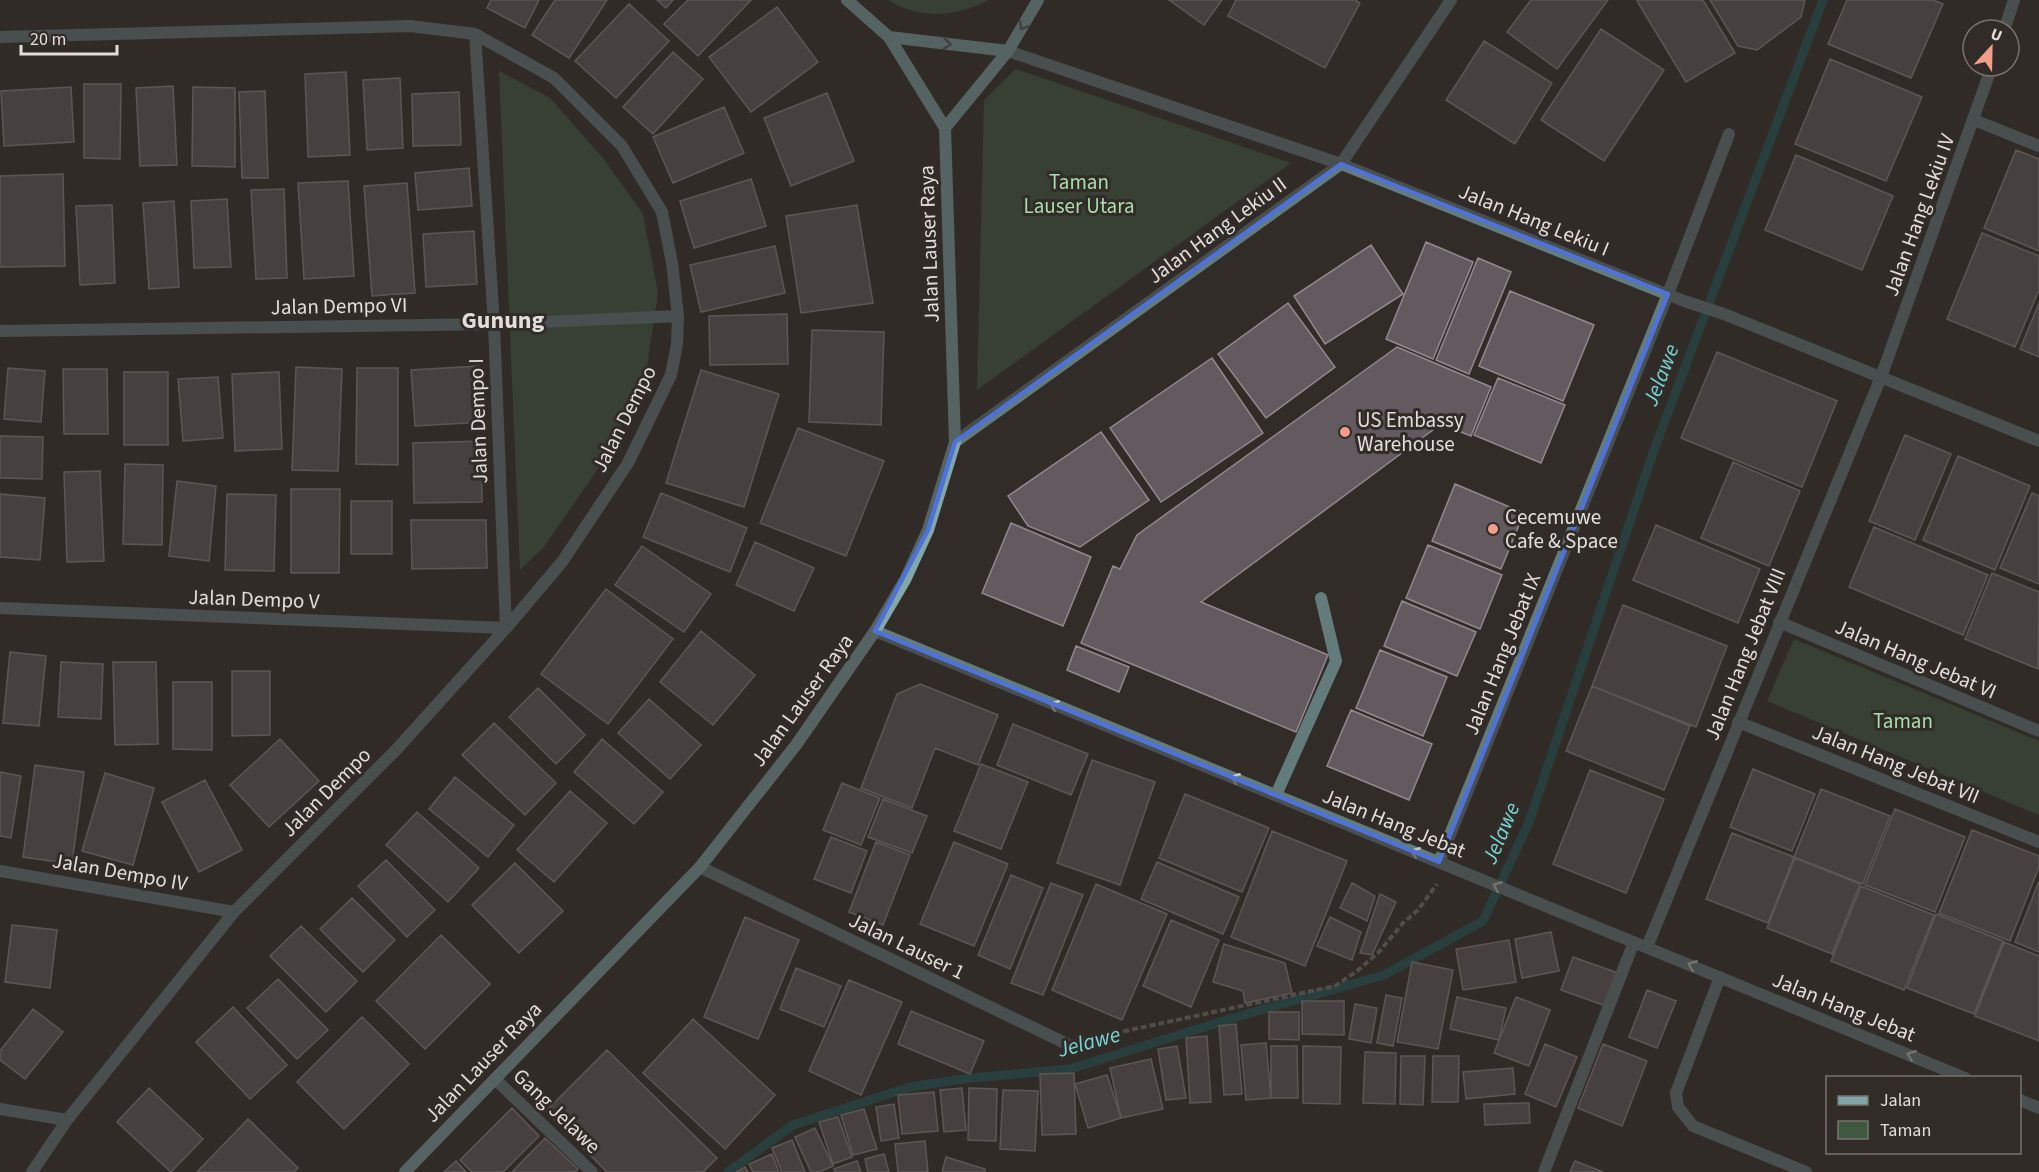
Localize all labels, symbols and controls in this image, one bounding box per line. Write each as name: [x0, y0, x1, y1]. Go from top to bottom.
scale bar: [21, 18, 117, 56]
north arrow: [1961, 18, 2021, 78]
one-way arrow: [1019, 19, 1030, 30]
text: U: [1987, 23, 2005, 47]
text: 20 m: [30, 27, 66, 52]
one-way arrow: [942, 37, 952, 49]
street label: Jalan Hang Lekiu IV: [1876, 129, 1962, 300]
street label: Jalan Lauser Raya: [911, 165, 947, 323]
park label: Taman Lauser Utara: [1023, 167, 1135, 221]
street label: Jalan Hang Lekiu II: [1141, 169, 1293, 291]
street label: Jalan Hang Lekiu I: [1454, 176, 1614, 264]
street label: Jalan Dempo VI: [270, 290, 408, 322]
district label: Gunung: [462, 303, 545, 338]
water label: Jelawe: [1634, 339, 1687, 411]
street label: Jalan Dempo I: [461, 358, 495, 484]
street label: Jalan Dempo: [584, 360, 664, 478]
place label: US Embassy Warehouse: [1357, 405, 1464, 459]
marker: US Embassy Warehouse: [1338, 425, 1352, 439]
place label: Cecemuwe Cafe & Space: [1505, 502, 1618, 556]
marker: Cecemuwe Cafe & Space: [1486, 522, 1500, 536]
street label: Jalan Hang Jebat VIII: [1697, 563, 1793, 745]
street label: Jalan Hang Jebat IX: [1456, 568, 1548, 740]
street label: Jalan Dempo V: [188, 582, 320, 616]
street label: Jalan Hang Jebat VI: [1831, 611, 2001, 707]
street label: Jalan Lauser Raya: [744, 627, 860, 773]
one-way arrow: [1050, 700, 1061, 712]
park label: Taman: [1873, 706, 1933, 736]
street label: Jalan Hang Jebat VII: [1808, 717, 1984, 811]
street label: Jalan Dempo: [274, 740, 378, 844]
one-way arrow: [1230, 773, 1241, 785]
street label: Jalan Hang Jebat: [1318, 781, 1470, 865]
water label: Jelawe: [1473, 797, 1528, 870]
street label: Jalan Dempo IV: [50, 845, 190, 899]
one-way arrow: [1411, 847, 1422, 859]
one-way arrow: [1492, 881, 1503, 893]
street label: Jalan Lauser 1: [844, 905, 970, 987]
one-way arrow: [1687, 960, 1698, 972]
street label: Jalan Hang Jebat: [1768, 965, 1920, 1049]
street label: Jalan Lauser Raya: [417, 995, 549, 1129]
water label: Jelawe: [1053, 1018, 1124, 1066]
one-way arrow: [1906, 1050, 1917, 1062]
street label: Gang Jelawe: [506, 1061, 608, 1161]
legend: [1826, 1076, 2021, 1154]
text: Jalan: [1880, 1088, 1921, 1113]
text: Taman: [1880, 1118, 1931, 1143]

